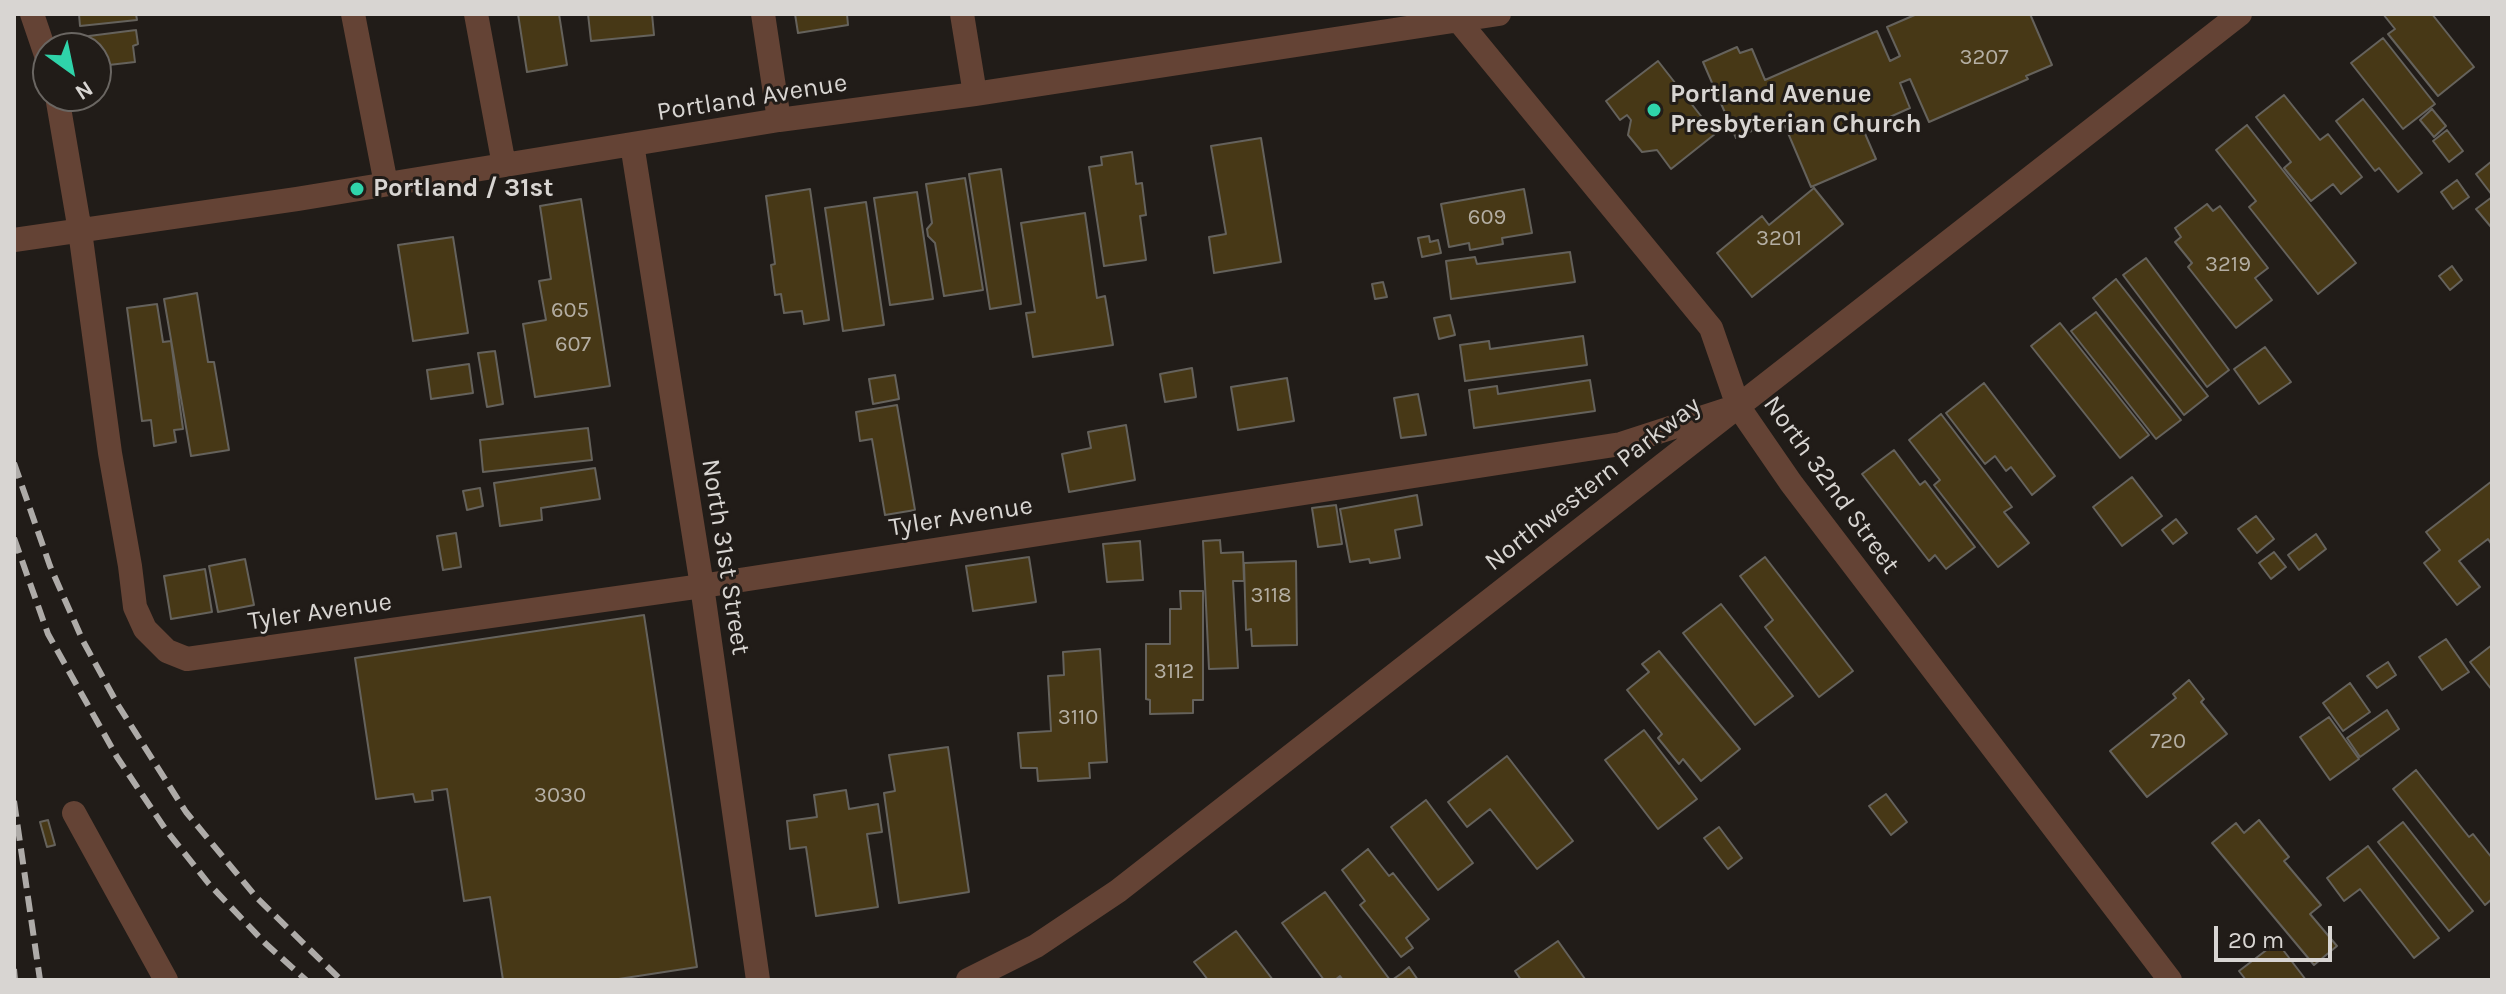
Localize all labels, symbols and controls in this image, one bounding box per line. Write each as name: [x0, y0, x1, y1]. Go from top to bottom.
north arrow: [32, 32, 112, 112]
house number: 3207: [1959, 45, 2009, 71]
street label: Portland Avenue: [655, 68, 849, 128]
text: N: [70, 75, 98, 106]
place label: Portland Avenue Presbyterian Church: [1670, 79, 1922, 140]
marker: Portland Avenue Presbyterian Church: [1645, 101, 1663, 119]
place label: Portland / 31st: [373, 173, 553, 205]
marker: Portland / 31st: [348, 180, 366, 198]
house number: 609: [1468, 205, 1506, 231]
house number: 3201: [1756, 226, 1802, 252]
house number: 3219: [2205, 252, 2251, 278]
house number: 605: [551, 298, 589, 324]
house number: 607: [555, 332, 591, 358]
street label: Northwestern Parkway: [1479, 390, 1707, 578]
street label: North 32nd Street: [1756, 390, 1906, 580]
street label: North 31st Street: [694, 457, 756, 657]
street label: Tyler Avenue: [887, 490, 1035, 544]
house number: 3118: [1250, 583, 1292, 609]
street label: Tyler Avenue: [246, 586, 394, 638]
house number: 3112: [1154, 659, 1194, 685]
house number: 3110: [1058, 705, 1098, 731]
house number: 720: [2150, 729, 2186, 755]
house number: 3030: [534, 783, 586, 809]
scale bar: [2218, 910, 2336, 960]
text: 20 m: [2228, 926, 2284, 954]

